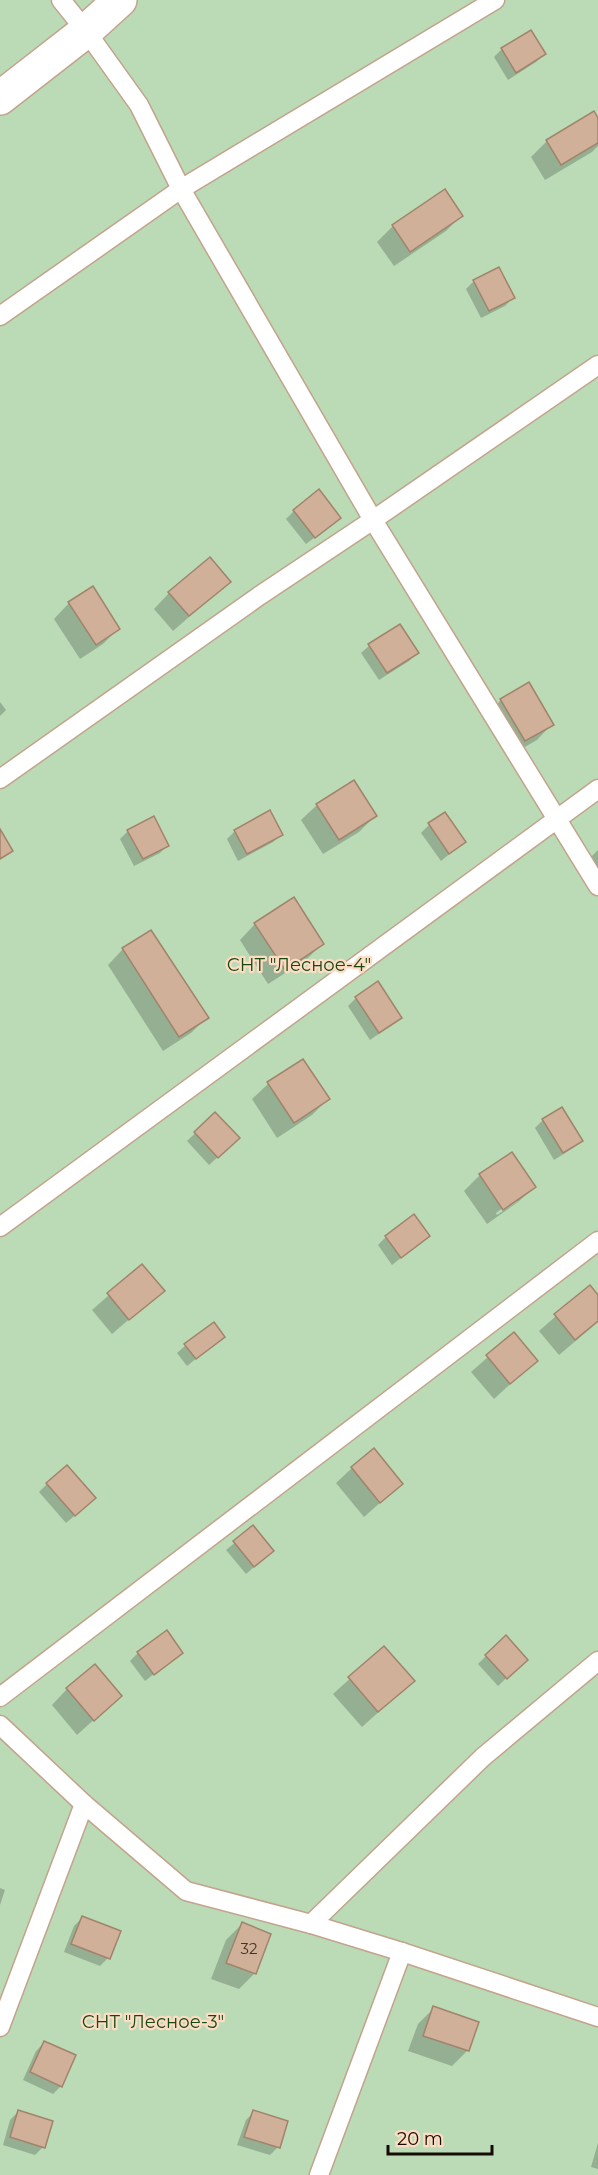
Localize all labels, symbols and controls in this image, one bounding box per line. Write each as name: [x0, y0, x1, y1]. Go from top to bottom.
park label: СНТ "Лесное-4": [227, 954, 371, 976]
house number: 32: [241, 1939, 257, 1958]
park label: СНТ "Лесное-3": [82, 2011, 224, 2033]
scale bar: [388, 2118, 492, 2156]
text: 20 m: [397, 2128, 443, 2150]

